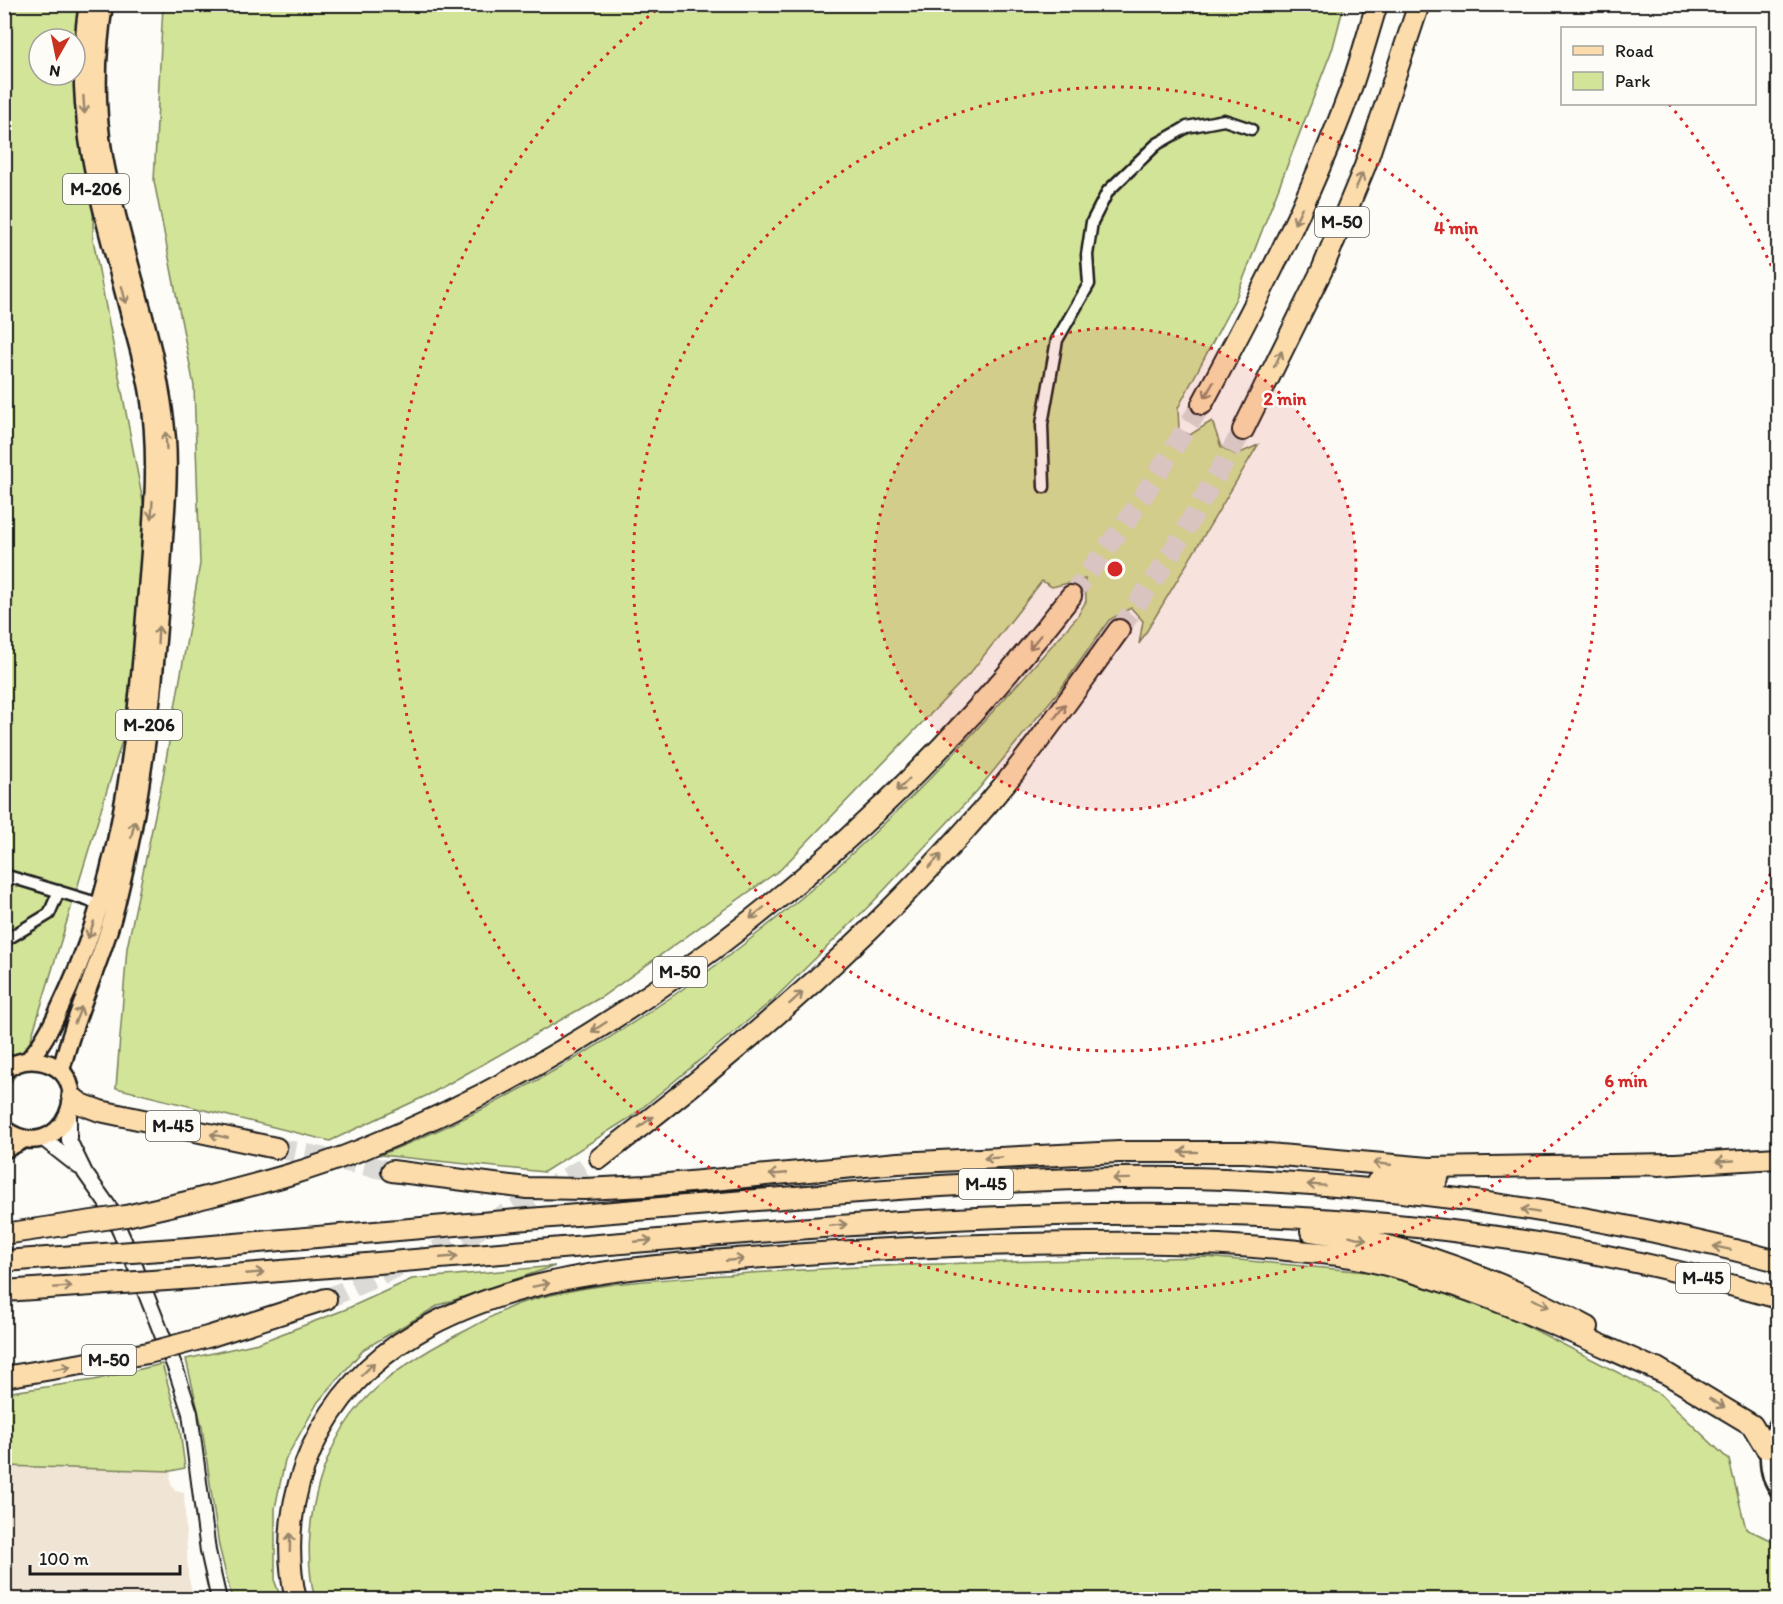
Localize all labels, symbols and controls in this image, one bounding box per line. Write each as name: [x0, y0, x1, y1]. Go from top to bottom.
north arrow: [27, 27, 87, 87]
legend: [1561, 27, 1756, 105]
text: Road: [1615, 40, 1654, 62]
text: N: [48, 61, 62, 82]
text: Park: [1615, 70, 1650, 92]
one-way arrow: [78, 94, 89, 114]
one-way arrow: [1354, 172, 1365, 191]
road number: M-206: [63, 174, 129, 204]
one-way arrow: [1291, 207, 1303, 225]
road number: M-50: [1315, 207, 1369, 237]
text: 4 min: [1434, 217, 1479, 239]
one-way arrow: [119, 285, 131, 304]
one-way arrow: [1273, 350, 1285, 368]
one-way arrow: [1203, 381, 1215, 398]
text: 2 min: [1264, 388, 1307, 410]
one-way arrow: [161, 431, 172, 451]
one-way arrow: [147, 500, 158, 520]
centre of rings: [1105, 559, 1125, 579]
one-way arrow: [153, 626, 164, 646]
one-way arrow: [1029, 634, 1042, 650]
one-way arrow: [1053, 704, 1066, 720]
road number: M-206: [116, 710, 182, 740]
one-way arrow: [896, 777, 910, 792]
one-way arrow: [128, 819, 139, 839]
one-way arrow: [928, 853, 942, 868]
one-way arrow: [749, 907, 765, 920]
one-way arrow: [84, 920, 95, 939]
road number: M-50: [653, 957, 707, 987]
one-way arrow: [789, 991, 804, 1005]
one-way arrow: [73, 1006, 84, 1025]
one-way arrow: [590, 1021, 607, 1034]
text: 6 min: [1605, 1070, 1648, 1092]
road number: M-45: [146, 1111, 200, 1141]
one-way arrow: [638, 1116, 654, 1129]
one-way arrow: [210, 1130, 229, 1141]
one-way arrow: [1178, 1146, 1198, 1158]
one-way arrow: [984, 1153, 1003, 1164]
one-way arrow: [1716, 1156, 1736, 1167]
one-way arrow: [1373, 1158, 1393, 1169]
one-way arrow: [768, 1169, 788, 1180]
road number: M-45: [959, 1169, 1013, 1199]
one-way arrow: [1111, 1173, 1131, 1185]
one-way arrow: [1306, 1179, 1326, 1190]
one-way arrow: [1521, 1205, 1540, 1216]
one-way arrow: [827, 1219, 847, 1230]
one-way arrow: [1348, 1233, 1367, 1244]
one-way arrow: [633, 1235, 653, 1246]
one-way arrow: [1712, 1242, 1732, 1253]
one-way arrow: [438, 1251, 458, 1262]
one-way arrow: [724, 1254, 744, 1265]
road number: M-45: [1676, 1263, 1730, 1293]
one-way arrow: [244, 1267, 264, 1278]
one-way arrow: [532, 1278, 551, 1290]
one-way arrow: [52, 1281, 72, 1292]
one-way arrow: [1532, 1297, 1550, 1309]
road number: M-50: [82, 1345, 136, 1375]
one-way arrow: [52, 1362, 72, 1373]
one-way arrow: [361, 1362, 376, 1377]
one-way arrow: [1708, 1397, 1725, 1409]
one-way arrow: [284, 1532, 296, 1552]
scale bar: [30, 1538, 180, 1576]
text: 100 m: [39, 1548, 89, 1570]

